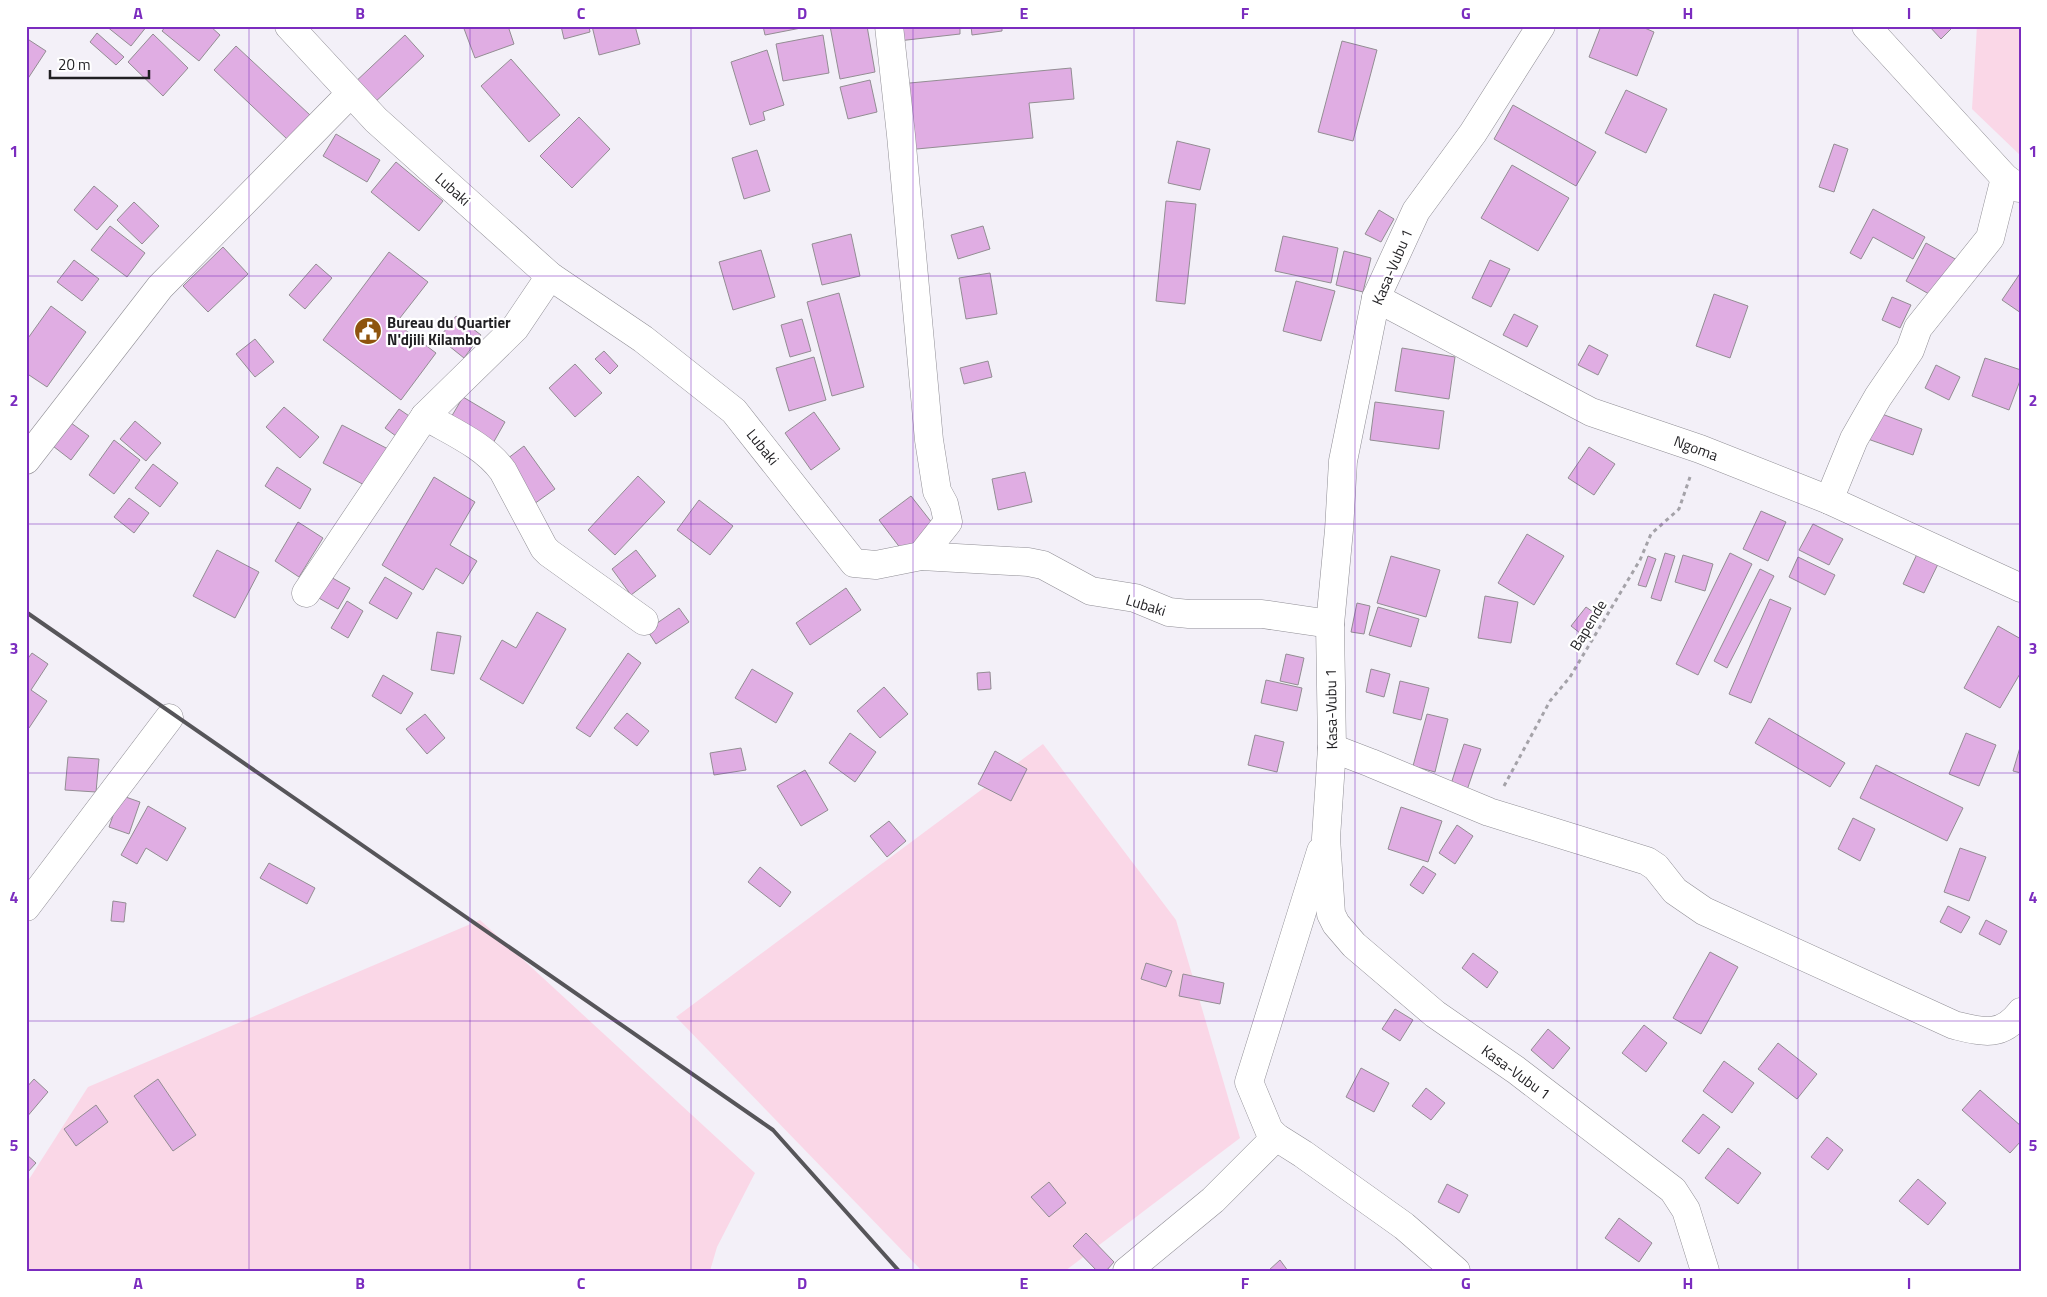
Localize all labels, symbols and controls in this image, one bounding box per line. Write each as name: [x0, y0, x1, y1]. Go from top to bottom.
text: A: [133, 1, 143, 25]
text: B: [355, 1, 365, 25]
text: C: [577, 1, 586, 25]
text: D: [797, 1, 807, 25]
text: E: [1020, 1, 1029, 25]
text: F: [1241, 1, 1250, 25]
text: G: [1461, 1, 1471, 25]
text: H: [1683, 1, 1693, 25]
text: I: [1907, 1, 1911, 25]
scale bar: [50, 48, 149, 80]
text: 20 m: [58, 53, 91, 76]
text: 1: [10, 139, 18, 163]
text: 1: [2029, 139, 2037, 163]
street label: Lubaki: [430, 167, 476, 211]
street label: Kasa-Vubu 1: [1366, 225, 1418, 309]
place label: Bureau du Quartier N'djili Kilambo: [387, 311, 511, 351]
public building icon: Bureau du Quartier N'djili Kilambo: [353, 316, 383, 346]
text: 2: [10, 388, 18, 412]
text: 2: [2029, 388, 2037, 412]
street label: Lubaki: [741, 424, 785, 470]
street label: Ngoma: [1671, 429, 1722, 467]
street label: Lubaki: [1123, 588, 1169, 622]
street label: Bapende: [1564, 595, 1612, 655]
text: 3: [10, 636, 18, 660]
text: 3: [2029, 636, 2037, 660]
street label: Kasa-Vubu 1: [1319, 669, 1343, 749]
text: 4: [10, 885, 19, 909]
text: 4: [2029, 885, 2038, 909]
street label: Kasa-Vubu 1: [1477, 1039, 1555, 1105]
text: 5: [10, 1133, 19, 1157]
text: 5: [2029, 1133, 2038, 1157]
text: A: [133, 1271, 143, 1295]
text: B: [355, 1271, 365, 1295]
text: C: [577, 1271, 586, 1295]
text: D: [797, 1271, 807, 1295]
text: E: [1020, 1271, 1029, 1295]
text: F: [1241, 1271, 1250, 1295]
text: G: [1461, 1271, 1471, 1295]
text: H: [1683, 1271, 1693, 1295]
text: I: [1907, 1271, 1911, 1295]

